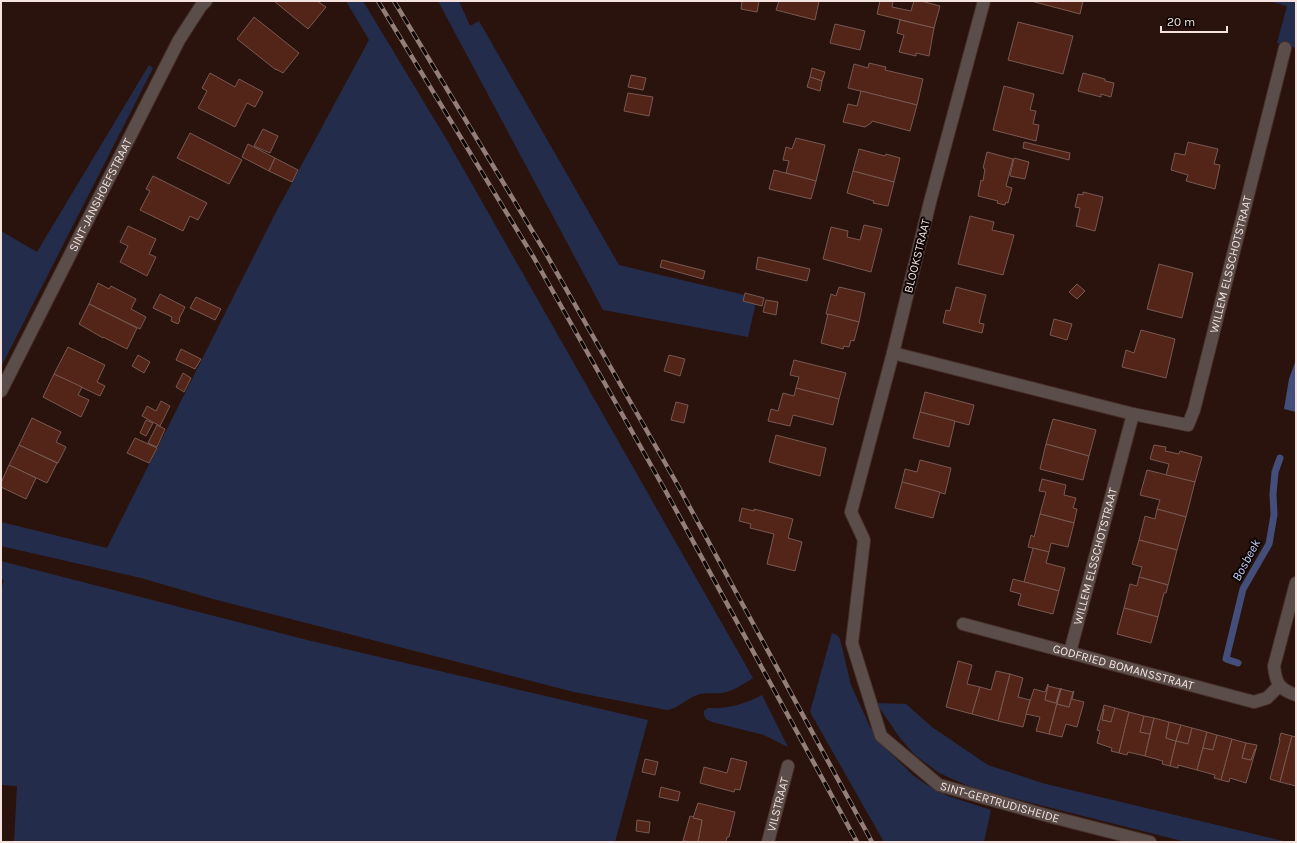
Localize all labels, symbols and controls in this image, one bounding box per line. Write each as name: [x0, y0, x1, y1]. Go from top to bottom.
scale bar: [1161, 8, 1227, 34]
text: 20 m: [1167, 15, 1195, 29]
street label: SINT-JANSHOEFSTRAAT: [66, 136, 135, 254]
street label: WILLEM ELSSCHOTSTRAAT: [1207, 194, 1255, 335]
street label: BLOOKSTRAAT: [901, 218, 933, 294]
street label: WILLEM ELSSCHOTSTRAAT: [1071, 486, 1120, 626]
water label: Bosbeek: [1229, 536, 1263, 584]
street label: GODFRIED BOMANSSTRAAT: [1051, 641, 1196, 693]
street label: VILSTRAAT: [764, 776, 792, 833]
street label: SINT-GERTRUDISHEIDE: [938, 779, 1061, 826]

